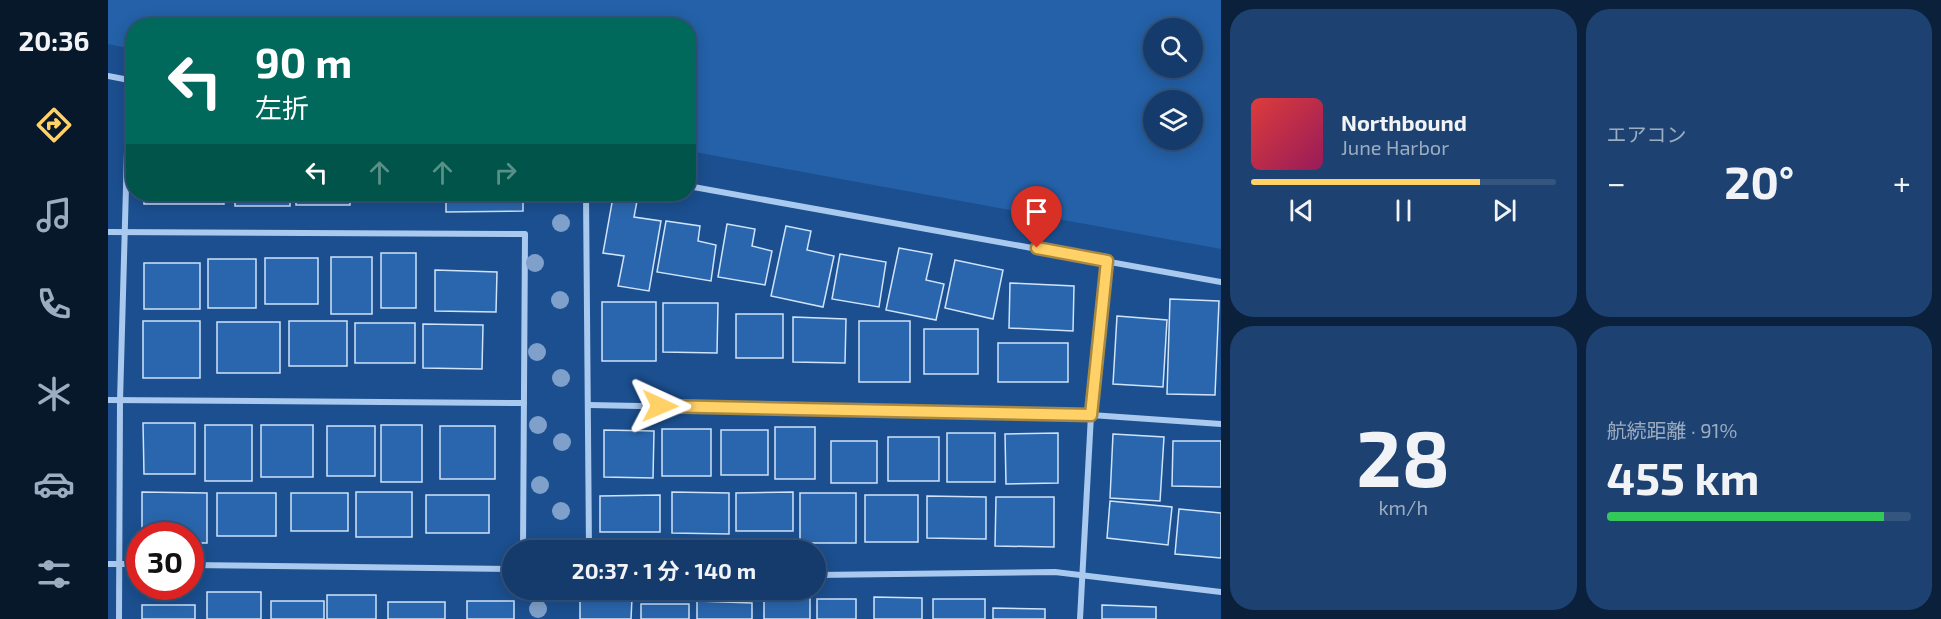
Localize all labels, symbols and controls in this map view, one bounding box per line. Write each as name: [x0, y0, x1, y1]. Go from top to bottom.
map controls: [1143, 18, 1203, 150]
button: search: [1143, 18, 1203, 78]
text: 20:36: [19, 24, 89, 56]
text: 90 m: [255, 36, 352, 86]
icon: left: [156, 42, 234, 120]
button: layers: [1143, 90, 1203, 150]
text: 左折: [255, 91, 309, 123]
icon: directions: [33, 104, 75, 146]
text: Northbound: [1341, 109, 1467, 135]
text: エアコン: [1607, 122, 1687, 146]
text: June Harbor: [1341, 135, 1449, 159]
text: 20°: [1724, 154, 1794, 208]
icon: left: [300, 156, 333, 189]
icon: ahead: [363, 156, 396, 189]
icon: ahead: [426, 156, 459, 189]
icon: right: [489, 156, 522, 189]
text: −: [1607, 162, 1626, 202]
text: +: [1893, 162, 1911, 202]
pin: [1011, 186, 1062, 248]
icon: music: [33, 194, 75, 236]
icon: previous: [1285, 194, 1318, 227]
icon: pause: [1387, 194, 1420, 227]
icon: next: [1488, 194, 1521, 227]
icon: arrive: [1020, 195, 1053, 228]
icon: phone: [33, 283, 75, 325]
icon: climate: [33, 373, 75, 415]
position arrow: [628, 374, 692, 438]
text: 28: [1356, 409, 1450, 503]
text: 航続距離 · 91%: [1607, 418, 1737, 442]
text: 455 km: [1607, 450, 1759, 504]
icon: car: [33, 463, 75, 505]
text: km/h: [1378, 495, 1428, 519]
speed limit sign: 30: [126, 522, 204, 600]
icon: filters: [33, 553, 75, 595]
text: 20:37 · 1 分 · 140 m: [572, 557, 756, 583]

